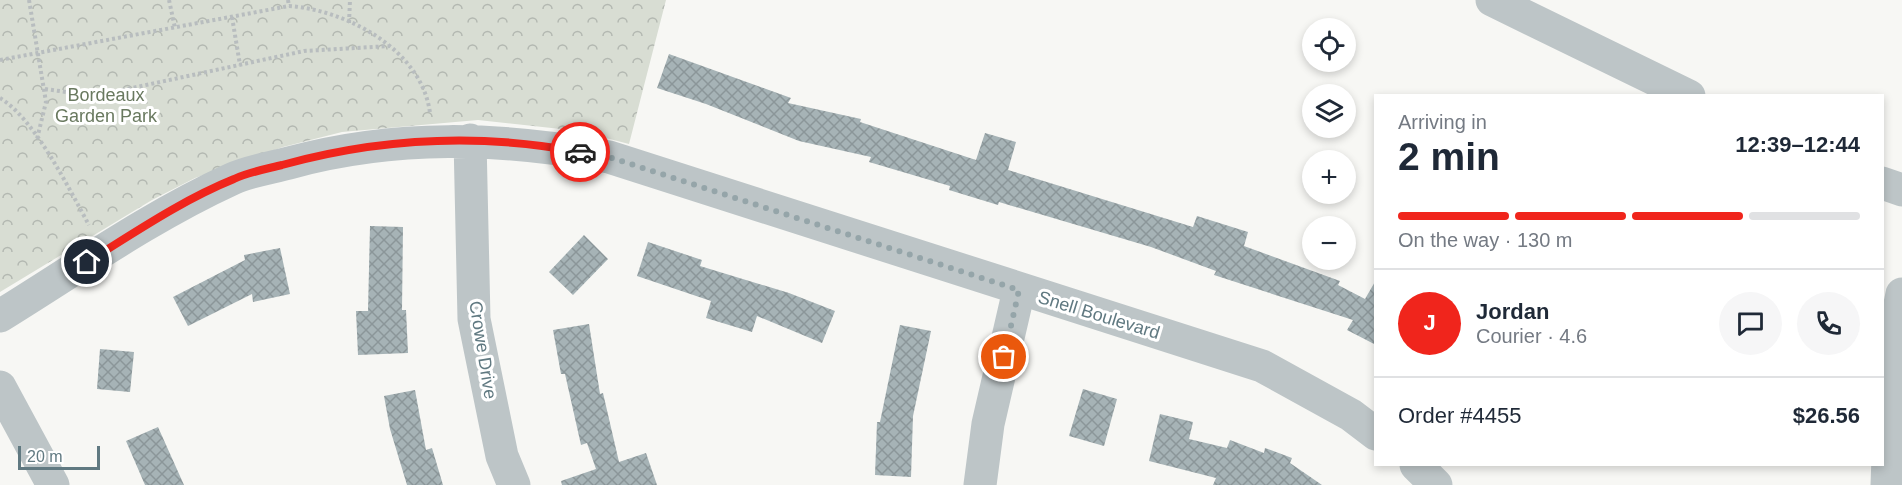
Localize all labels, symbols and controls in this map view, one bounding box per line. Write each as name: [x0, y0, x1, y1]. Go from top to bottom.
map controls: [1302, 18, 1356, 270]
button: locate: [1302, 18, 1356, 72]
button: layers: [1302, 84, 1356, 138]
park label: Bordeaux Garden Park: [55, 85, 158, 126]
text: Arriving in: [1398, 111, 1487, 133]
courier: [550, 122, 610, 182]
text: 12:39–12:44: [1735, 132, 1860, 157]
text: 2 min: [1398, 135, 1500, 178]
icon: car: [564, 136, 597, 169]
button: +: [1302, 150, 1356, 204]
button: −: [1302, 216, 1356, 270]
text: On the way · 130 m: [1398, 229, 1573, 251]
pin: [61, 236, 112, 287]
icon: home: [70, 245, 103, 278]
street label: Snell Boulevard: [1036, 287, 1162, 343]
button: chat: [1719, 292, 1782, 355]
button: phone: [1797, 292, 1860, 355]
text: Jordan: [1476, 299, 1549, 324]
street label: Crowe Drive: [465, 300, 501, 400]
text: J: [1423, 310, 1436, 335]
text: Courier · 4.6: [1476, 325, 1587, 347]
pin: [978, 331, 1029, 382]
icon: bag: [987, 340, 1020, 373]
text: Order #4455: [1398, 403, 1522, 428]
text: $26.56: [1793, 403, 1860, 428]
scale bar: [18, 443, 100, 470]
text: 20 m: [27, 448, 63, 465]

